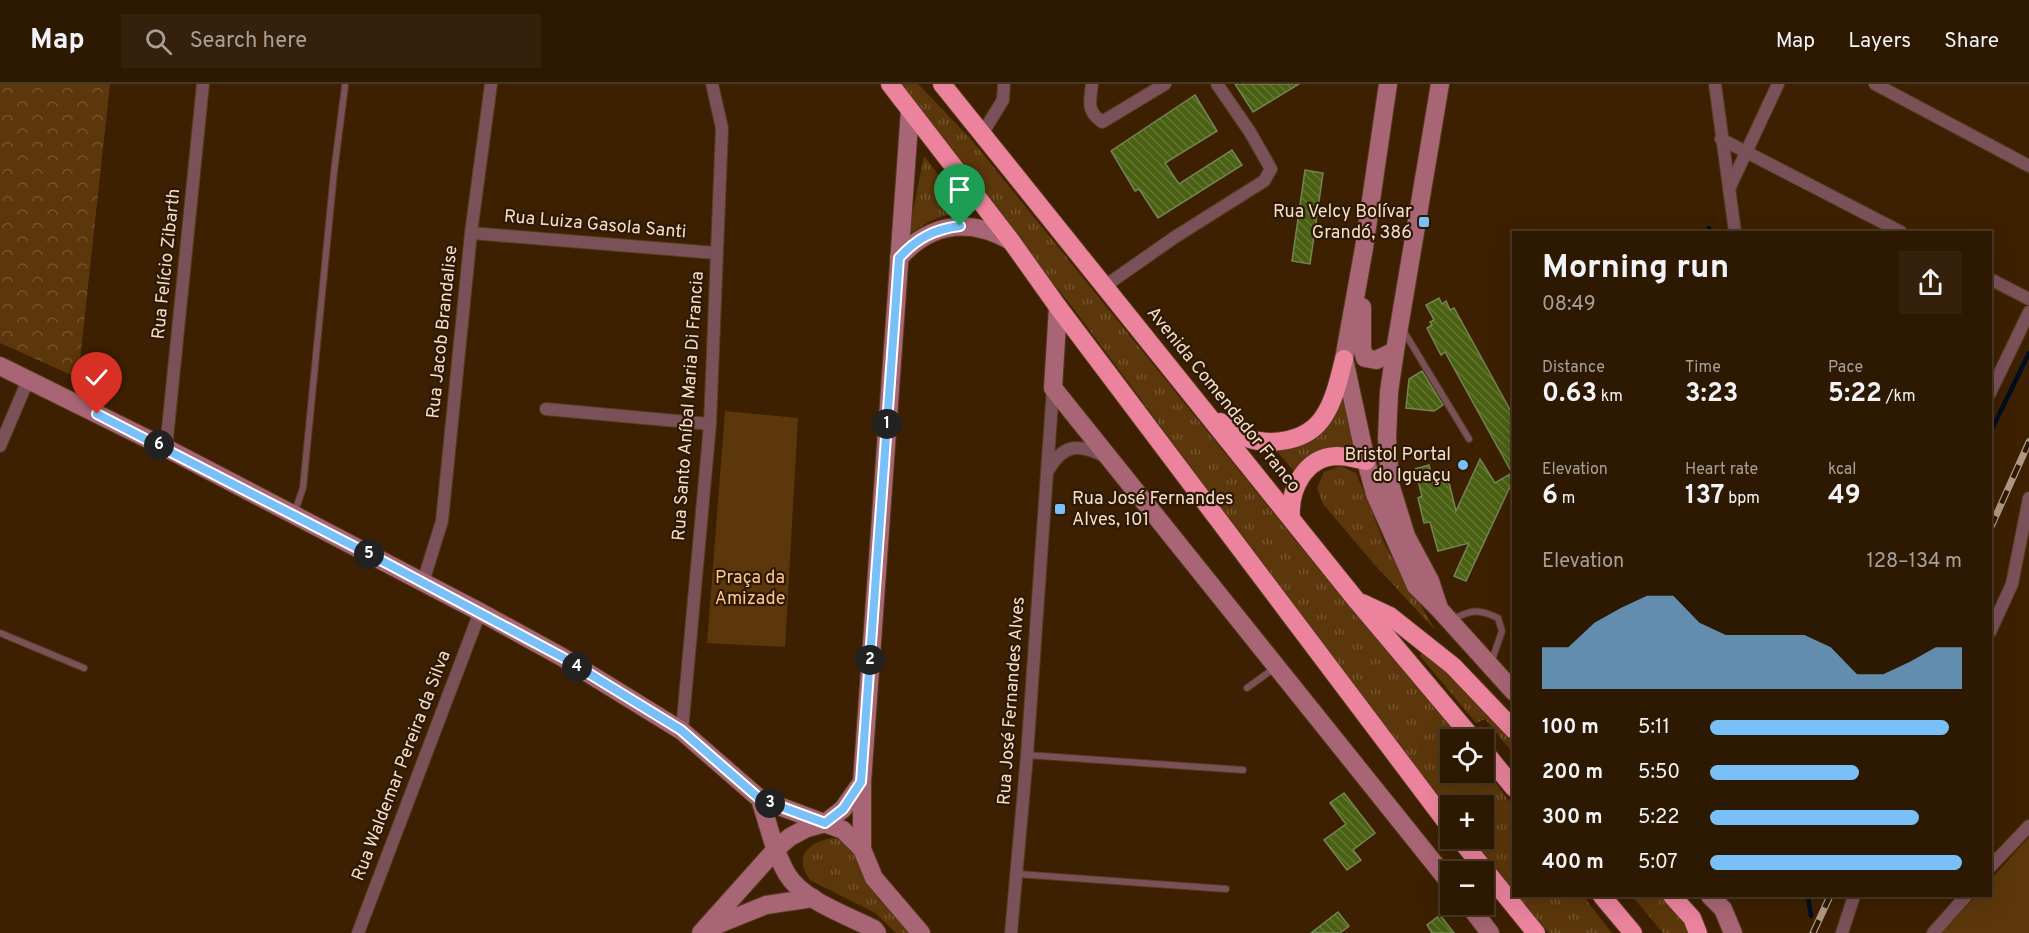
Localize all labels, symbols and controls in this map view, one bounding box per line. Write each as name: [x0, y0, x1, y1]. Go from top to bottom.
search box: [121, 14, 541, 68]
text: Map: [30, 23, 85, 59]
icon: search: [142, 25, 175, 58]
text: Search here: [190, 28, 307, 55]
text: Map: [1776, 28, 1815, 55]
text: Layers: [1848, 28, 1911, 55]
text: Share: [1944, 28, 1999, 55]
pin: [934, 164, 985, 226]
icon: arrive: [943, 173, 976, 206]
street label: Rua Felício Zibarth: [148, 188, 186, 340]
place label: Rua Velcy Bolívar Grandó, 386: [1273, 201, 1412, 245]
street label: Rua Luiza Gasola Santi: [503, 206, 687, 244]
marker: Rua Velcy Bolívar Grandó, 386: [1417, 215, 1431, 229]
street label: Rua Jacob Brandalise: [422, 244, 464, 420]
text: Morning run: [1542, 248, 1729, 290]
button: share: [1899, 251, 1962, 314]
street label: Rua Santo Aníbal Maria Di Francia: [668, 270, 710, 542]
text: 08:49: [1542, 292, 1596, 318]
street label: Avenida Comendador Franco: [1141, 303, 1305, 497]
pin: [71, 352, 122, 414]
text: Distance: [1542, 358, 1605, 378]
text: Time: [1685, 358, 1721, 378]
text: Pace: [1828, 358, 1863, 378]
icon: check: [80, 361, 113, 394]
text: 0.63: [1542, 378, 1597, 411]
text: 3:23: [1685, 378, 1738, 411]
text: 5:22: [1828, 378, 1882, 411]
text: km: [1597, 387, 1623, 407]
text: /km: [1882, 387, 1916, 407]
pin: 1: [872, 409, 902, 439]
text: 1: [884, 414, 890, 434]
pin: 6: [144, 430, 174, 460]
text: 6: [154, 435, 164, 455]
place label: Bristol Portal do Iguaçu: [1344, 444, 1451, 488]
marker: Bristol Portal do Iguaçu: [1456, 458, 1470, 472]
text: Elevation: [1542, 460, 1608, 480]
text: Heart rate: [1685, 460, 1758, 480]
text: kcal: [1828, 460, 1856, 480]
text: 6: [1542, 480, 1558, 513]
text: 137: [1685, 480, 1725, 513]
text: 49: [1828, 480, 1861, 513]
place label: Rua José Fernandes Alves, 101: [1072, 488, 1233, 532]
text: m: [1558, 489, 1575, 509]
text: bpm: [1725, 489, 1760, 509]
marker: Rua José Fernandes Alves, 101: [1053, 502, 1067, 516]
pin: 5: [354, 539, 384, 569]
text: 5: [364, 544, 374, 564]
text: Elevation: [1542, 549, 1624, 575]
text: 128–134 m: [1866, 549, 1962, 575]
park label: Praça da Amizade: [715, 567, 785, 611]
street label: Rua José Fernandes Alves: [993, 596, 1031, 806]
pin: 2: [855, 645, 885, 675]
street label: Rua Waldemar Pereira da Silva: [347, 648, 457, 884]
text: 2: [865, 650, 875, 670]
pin: 4: [562, 652, 592, 682]
text: 4: [572, 657, 582, 677]
text: 100 m: [1542, 715, 1599, 741]
text: 5:11: [1638, 715, 1670, 741]
map controls: [1440, 729, 1494, 915]
button: locate: [1440, 729, 1494, 783]
text: 200 m: [1542, 760, 1603, 786]
text: 5:50: [1638, 760, 1680, 786]
pin: 3: [755, 788, 785, 818]
text: 3: [765, 793, 775, 813]
button: +: [1440, 795, 1494, 849]
text: 300 m: [1542, 805, 1603, 831]
text: 5:22: [1638, 805, 1679, 831]
text: 400 m: [1542, 850, 1604, 876]
text: 5:07: [1638, 850, 1678, 876]
button: −: [1440, 861, 1494, 915]

